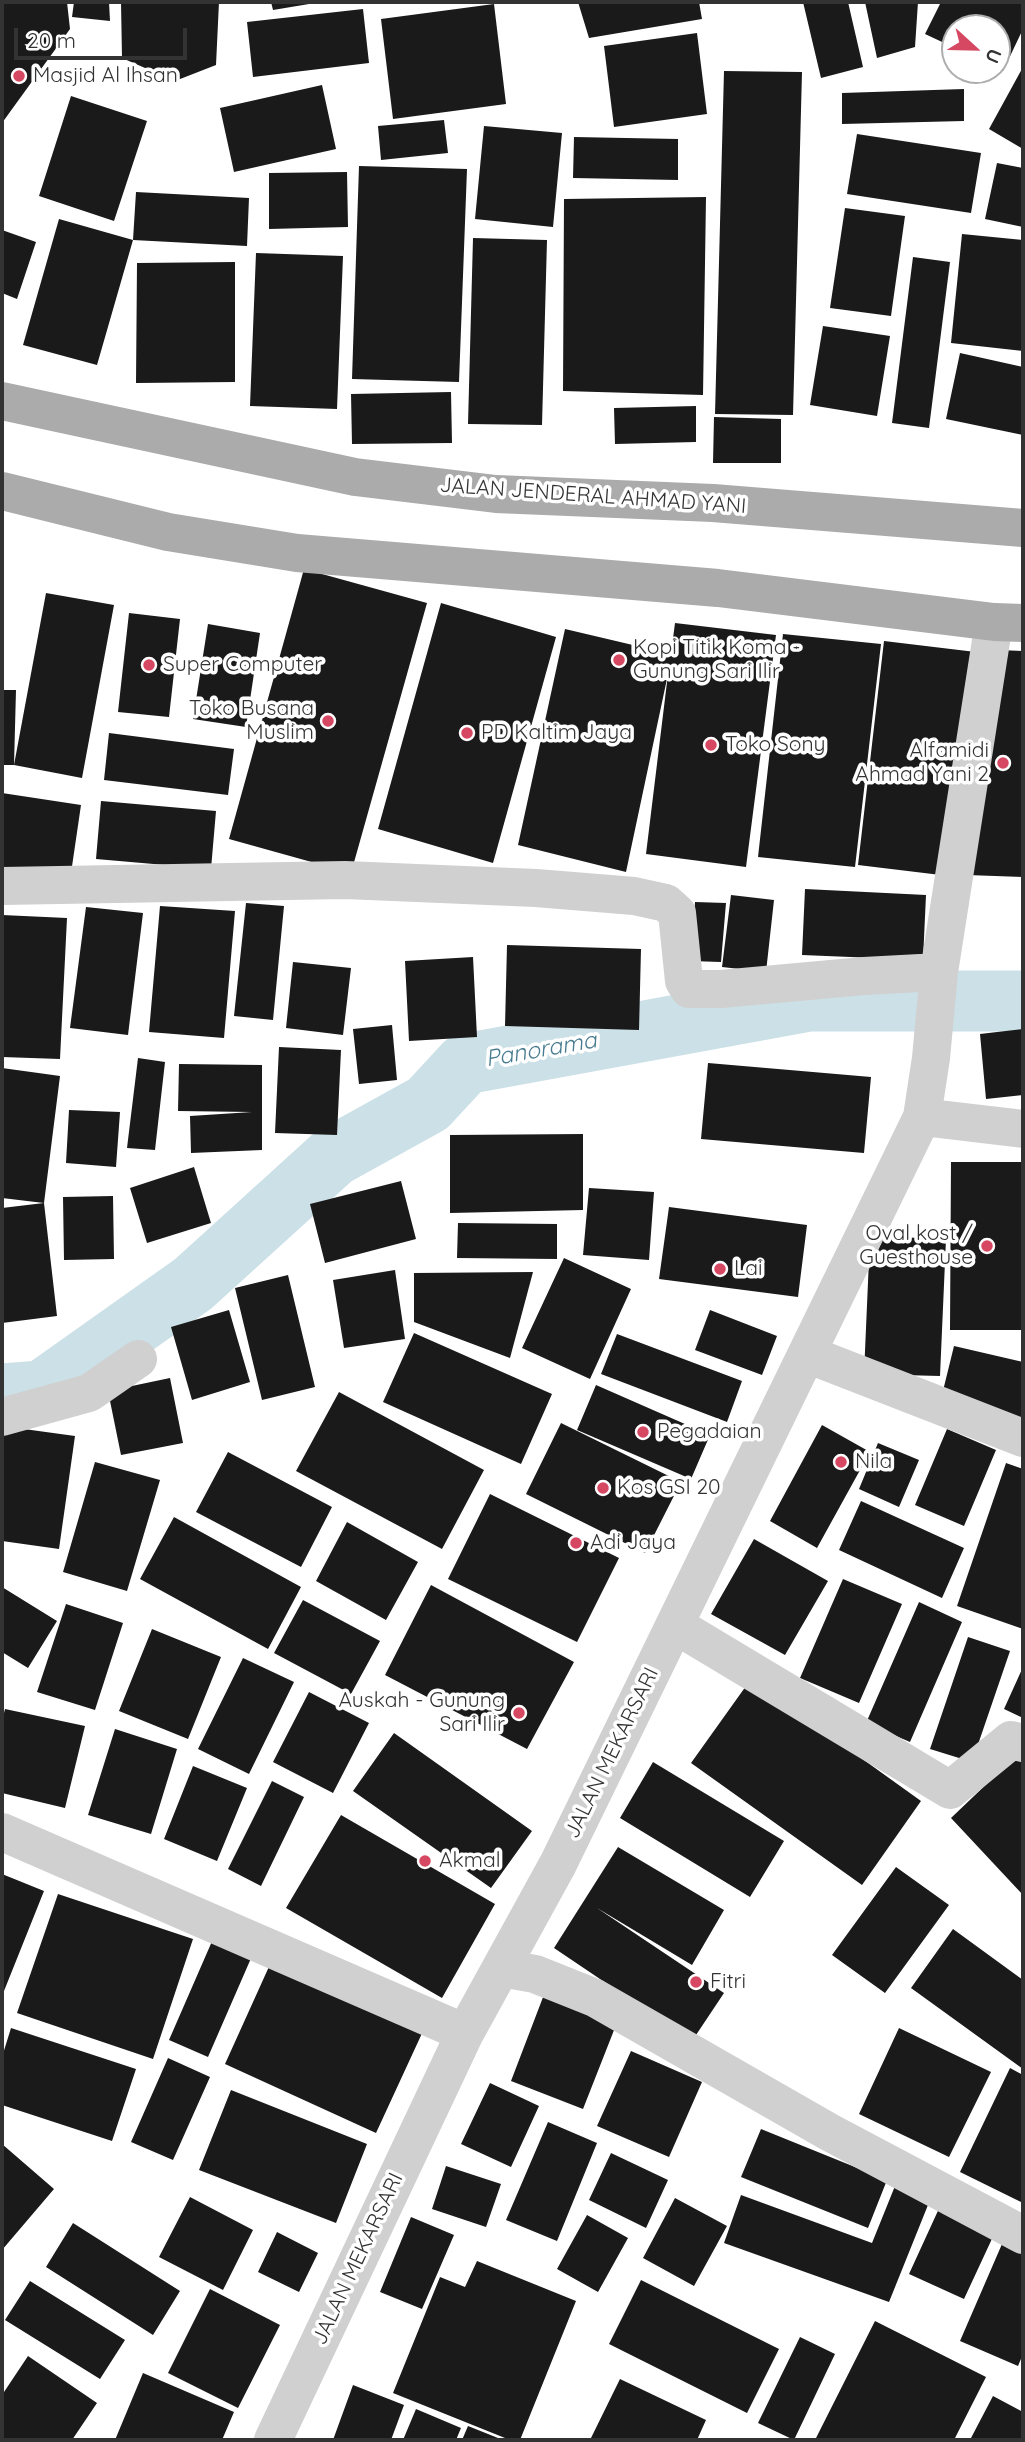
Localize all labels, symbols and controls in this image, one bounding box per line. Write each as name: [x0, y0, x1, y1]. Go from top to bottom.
scale bar: [18, 14, 191, 58]
north arrow: [941, 14, 1011, 84]
text: 20 m: [27, 27, 76, 53]
text: U: [980, 45, 1007, 67]
place label: Masjid Al Ihsan: [33, 63, 178, 89]
marker: Masjid Al Ihsan: [11, 68, 27, 84]
street label: JALAN JENDERAL AHMAD YANI: [439, 473, 747, 519]
place label: Kopi Titik Koma - Gunung Sari Ilir: [633, 635, 800, 685]
place label: Super Computer: [163, 652, 322, 678]
marker: Kopi Titik Koma - Gunung Sari Ilir: [611, 652, 627, 668]
marker: Super Computer: [141, 657, 157, 673]
place label: Toko Busana Muslim: [189, 696, 314, 746]
marker: Toko Busana Muslim: [320, 713, 336, 729]
place label: PD Kaltim Jaya: [481, 720, 632, 746]
marker: PD Kaltim Jaya: [459, 725, 475, 741]
place label: Toko Sony: [725, 732, 825, 758]
marker: Toko Sony: [703, 737, 719, 753]
place label: Alfamidi Ahmad Yani 2: [855, 738, 989, 788]
marker: Alfamidi Ahmad Yani 2: [995, 755, 1011, 771]
water label: Panorama: [483, 1027, 599, 1073]
place label: Oval kost / Guesthouse: [859, 1221, 973, 1271]
marker: Oval kost / Guesthouse: [979, 1238, 995, 1254]
place label: Lai: [734, 1256, 762, 1282]
marker: Lai: [712, 1261, 728, 1277]
place label: Pegadaian: [657, 1419, 762, 1445]
marker: Pegadaian: [635, 1424, 651, 1440]
place label: Nila: [855, 1449, 892, 1475]
marker: Nila: [833, 1454, 849, 1470]
place label: Kos GSI 20: [617, 1475, 721, 1501]
marker: Kos GSI 20: [595, 1480, 611, 1496]
place label: Adi Jaya: [590, 1530, 676, 1556]
marker: Adi Jaya: [568, 1535, 584, 1551]
street label: JALAN MEKARSARI: [560, 1663, 664, 1843]
place label: Auskah - Gunung Sari Ilir: [338, 1688, 505, 1738]
marker: Auskah - Gunung Sari Ilir: [511, 1705, 527, 1721]
place label: Akmal: [439, 1848, 501, 1874]
marker: Akmal: [417, 1853, 433, 1869]
place label: Fitri: [710, 1969, 746, 1995]
marker: Fitri: [688, 1974, 704, 1990]
street label: JALAN MEKARSARI: [307, 2169, 409, 2349]

